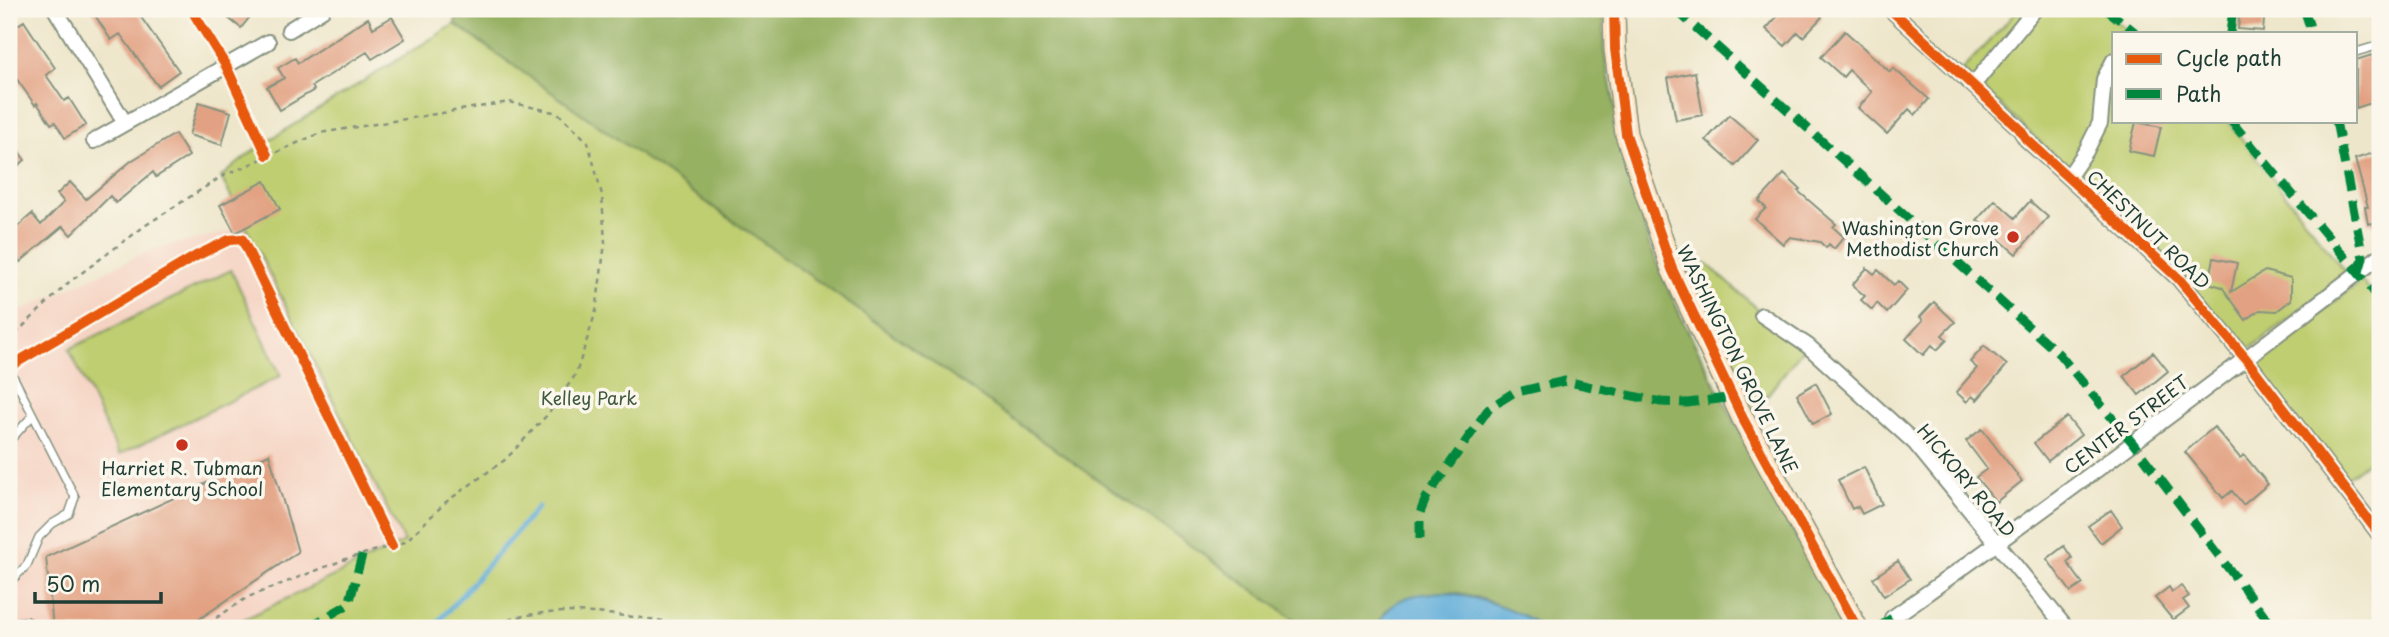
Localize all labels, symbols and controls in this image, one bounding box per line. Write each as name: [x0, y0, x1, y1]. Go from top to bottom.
legend: [2112, 32, 2358, 122]
text: Cycle path: [2176, 41, 2282, 73]
text: Path: [2176, 77, 2221, 109]
street label: CHESTNUT ROAD: [2081, 163, 2217, 295]
place label: Washington Grove Methodist Church: [1842, 214, 1999, 262]
marker: Washington Grove Methodist Church: [2005, 229, 2021, 245]
street label: WASHINGTON GROVE LANE: [1671, 240, 1805, 478]
street label: CENTER STREET: [2058, 368, 2195, 480]
park label: Kelley Park: [541, 384, 637, 411]
street label: HICKORY ROAD: [1911, 417, 2023, 543]
marker: Harriet R. Tubman Elementary School: [174, 437, 190, 453]
place label: Harriet R. Tubman Elementary School: [101, 454, 263, 502]
scale bar: [35, 560, 161, 604]
text: 50 m: [46, 567, 100, 599]

